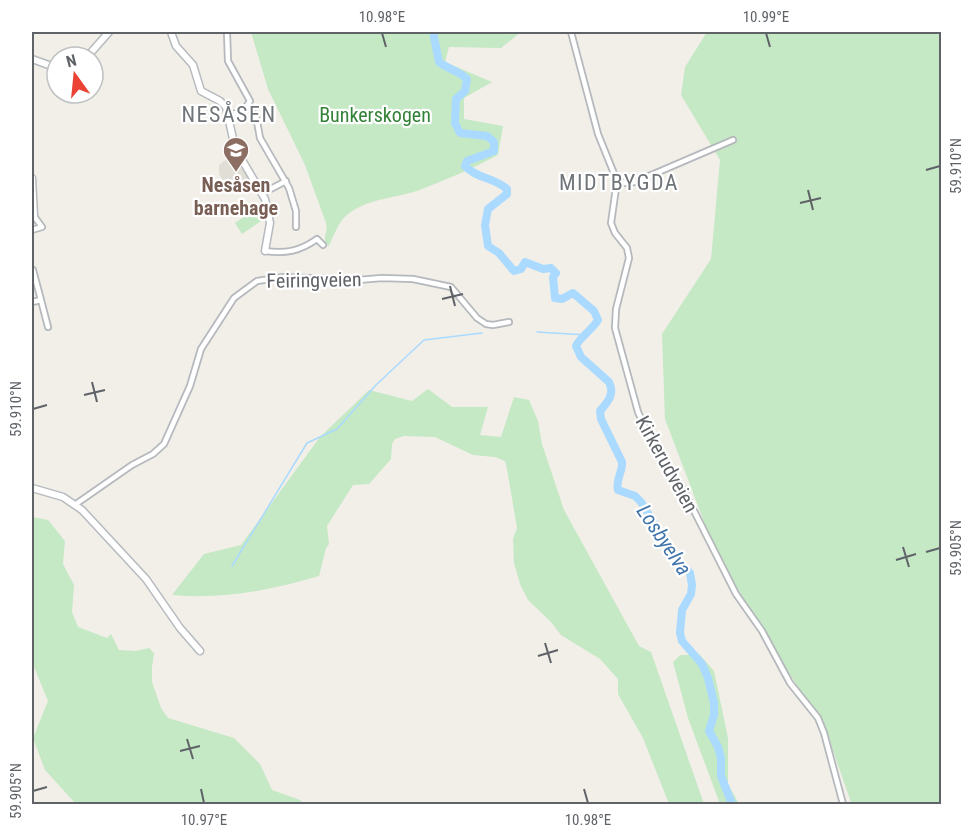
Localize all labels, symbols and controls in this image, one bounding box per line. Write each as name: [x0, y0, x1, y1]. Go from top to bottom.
text: 10.98°E: [359, 8, 405, 26]
text: 10.99°E: [743, 8, 789, 26]
north arrow: [45, 45, 105, 105]
text: N: [64, 51, 78, 71]
district label: NESÅSEN: [181, 101, 277, 127]
park label: Bunkerskogen: [319, 103, 431, 127]
school or university icon: Nesåsen barnehage: [221, 135, 251, 173]
text: 59.910°N: [947, 138, 965, 194]
district label: MIDTBYGDA: [559, 170, 679, 195]
place label: Nesåsen barnehage: [194, 173, 278, 220]
street label: Feiringveien: [266, 267, 362, 293]
text: 59.910°N: [7, 381, 25, 437]
street label: Kirkerudveien: [631, 411, 703, 517]
water label: Losbyelva: [632, 500, 696, 580]
text: 59.905°N: [947, 520, 965, 576]
text: 59.905°N: [7, 763, 25, 819]
text: 10.97°E: [181, 811, 227, 829]
text: 10.98°E: [565, 811, 611, 829]

